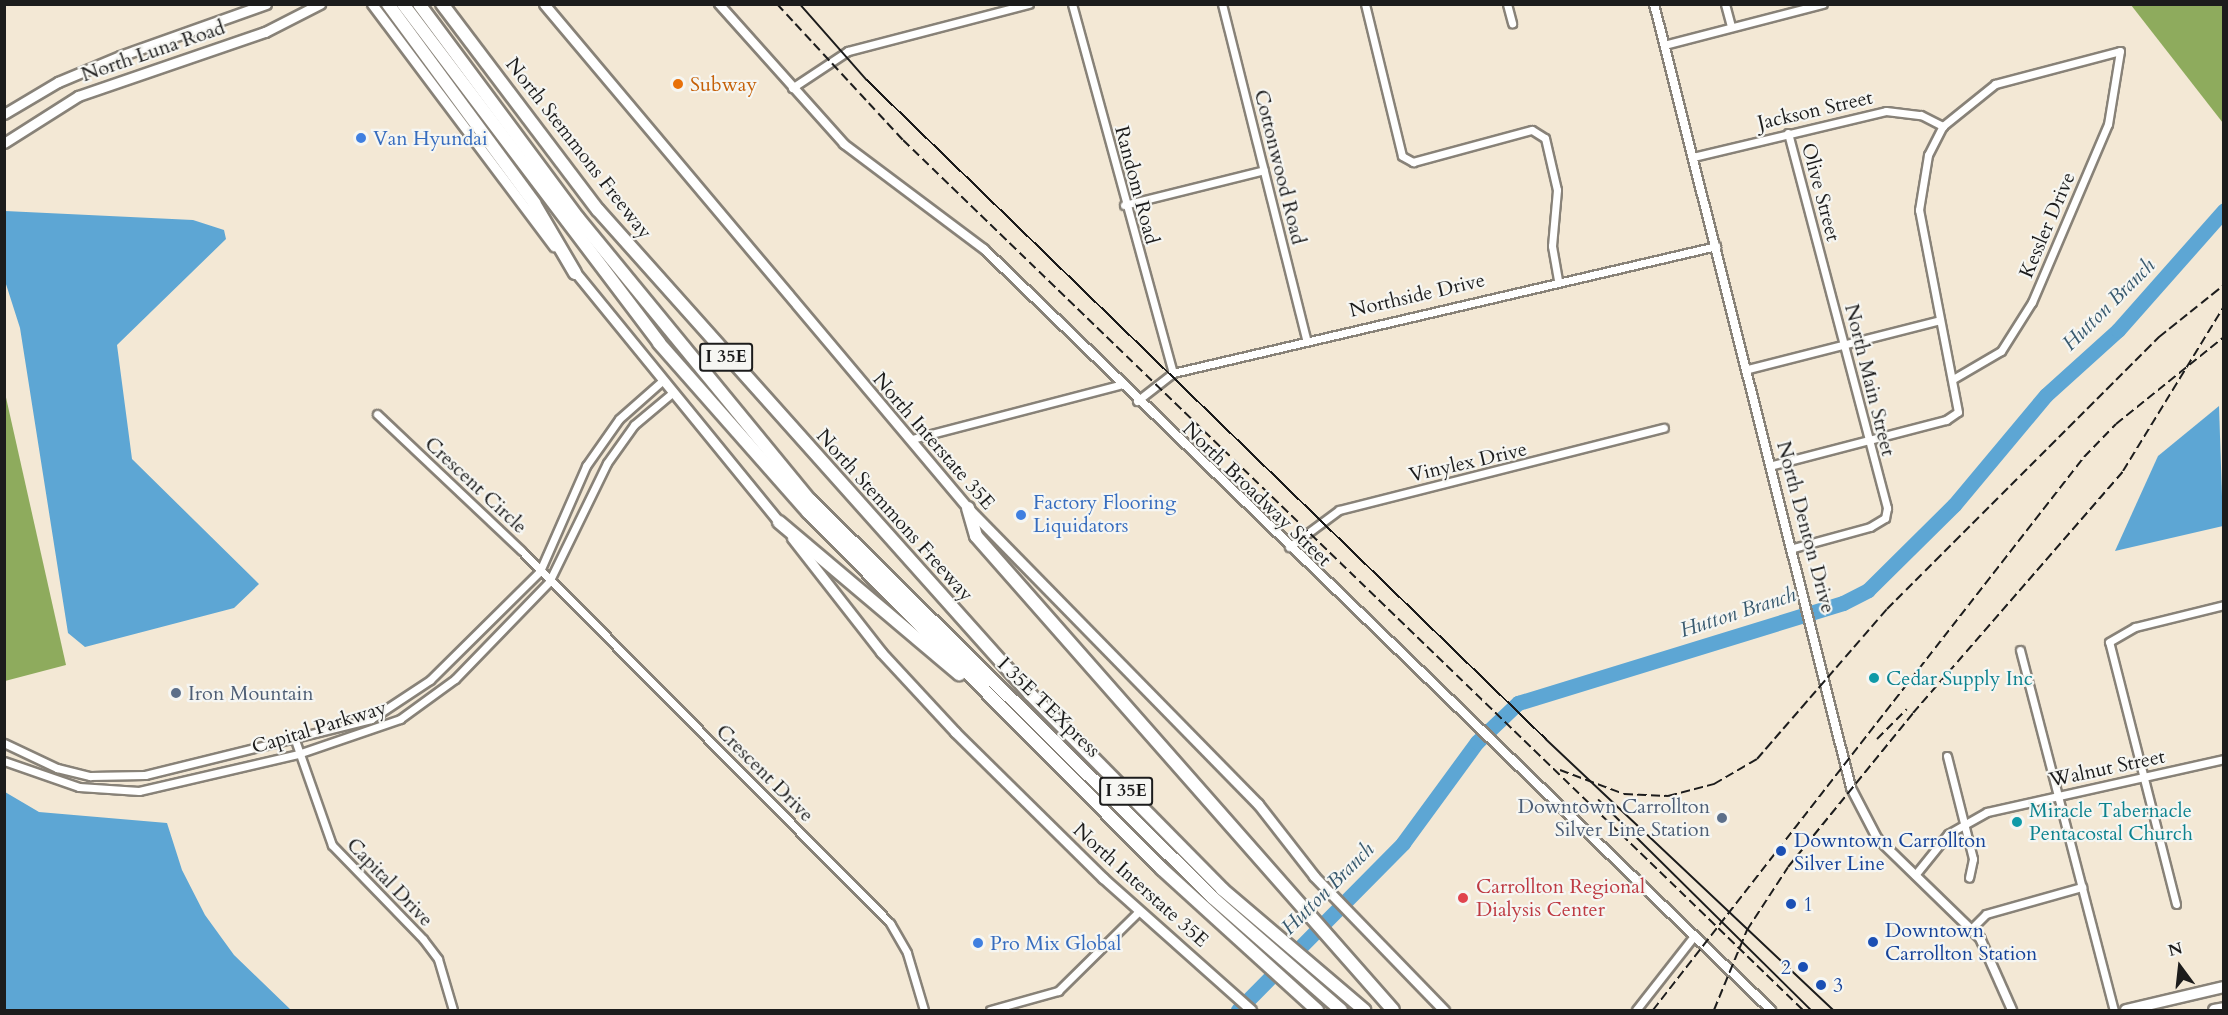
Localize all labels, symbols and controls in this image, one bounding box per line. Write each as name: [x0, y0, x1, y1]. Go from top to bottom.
street label: North Luna Road: [78, 15, 228, 87]
street label: North Stemmons Freeway: [501, 53, 657, 243]
place label: Subway: [690, 72, 757, 96]
marker: Subway: [671, 77, 685, 91]
street label: Jackson Street: [1755, 85, 1875, 135]
street label: Cottonwood Road: [1249, 87, 1311, 247]
street label: Random Road: [1110, 123, 1164, 247]
place label: Van Hyundai: [373, 126, 488, 150]
marker: Van Hyundai: [354, 131, 368, 145]
street label: Olive Street: [1796, 140, 1846, 244]
street label: Kessler Drive: [2014, 169, 2080, 281]
water label: Hutton Branch: [2057, 253, 2161, 357]
street label: Northside Drive: [1347, 268, 1487, 322]
street label: North Main Street: [1840, 302, 1900, 458]
road number: I 35E: [699, 342, 753, 372]
street label: North Interstate 35E: [868, 367, 1000, 515]
street label: North Broadway Street: [1178, 417, 1336, 571]
street label: North Stemmons Freeway: [811, 424, 979, 606]
street label: Crescent Circle: [420, 432, 532, 538]
street label: Vinylex Drive: [1407, 437, 1529, 487]
street label: North Denton Drive: [1772, 439, 1840, 615]
place label: Factory Flooring Liquidators: [1033, 491, 1176, 538]
marker: Factory Flooring Liquidators: [1014, 508, 1028, 522]
water label: Hutton Branch: [1677, 582, 1799, 644]
street label: I 35E TEXpress: [993, 652, 1105, 762]
place label: Cedar Supply Inc: [1886, 666, 2033, 690]
marker: Cedar Supply Inc: [1867, 671, 1881, 685]
place label: Iron Mountain: [188, 681, 314, 705]
marker: Iron Mountain: [169, 686, 183, 700]
street label: Capital Parkway: [249, 695, 389, 759]
street label: Crescent Drive: [711, 719, 819, 827]
street label: Walnut Street: [2047, 744, 2167, 792]
road number: I 35E: [1099, 776, 1153, 806]
place label: Downtown Carrollton Silver Line Station: [1518, 795, 1710, 842]
place label: Miracle Tabernacle Pentacostal Church: [2029, 798, 2193, 845]
marker: Downtown Carrollton Silver Line Station: [1715, 811, 1729, 825]
marker: Miracle Tabernacle Pentacostal Church: [2010, 815, 2024, 829]
street label: North Interstate 35E: [1068, 818, 1214, 952]
place label: Downtown Carrollton Silver Line: [1794, 828, 1986, 875]
street label: Capital Drive: [342, 833, 438, 931]
water label: Hutton Branch: [1276, 837, 1380, 941]
marker: Downtown Carrollton Silver Line: [1772, 842, 1790, 860]
place label: Carrollton Regional Dialysis Center: [1476, 874, 1645, 921]
marker: Carrollton Regional Dialysis Center: [1454, 889, 1472, 907]
place label: 1: [1803, 892, 1813, 916]
marker: 1: [1784, 897, 1798, 911]
place label: Downtown Carrollton Station: [1885, 918, 2037, 965]
place label: Pro Mix Global: [990, 931, 1121, 955]
marker: Downtown Carrollton Station: [1866, 935, 1880, 949]
marker: Pro Mix Global: [971, 936, 985, 950]
north arrow: [2150, 937, 2210, 997]
text: N: [2166, 937, 2185, 962]
place label: 2: [1781, 955, 1791, 979]
marker: 2: [1796, 960, 1810, 974]
place label: 3: [1833, 973, 1843, 997]
marker: 3: [1814, 978, 1828, 992]

